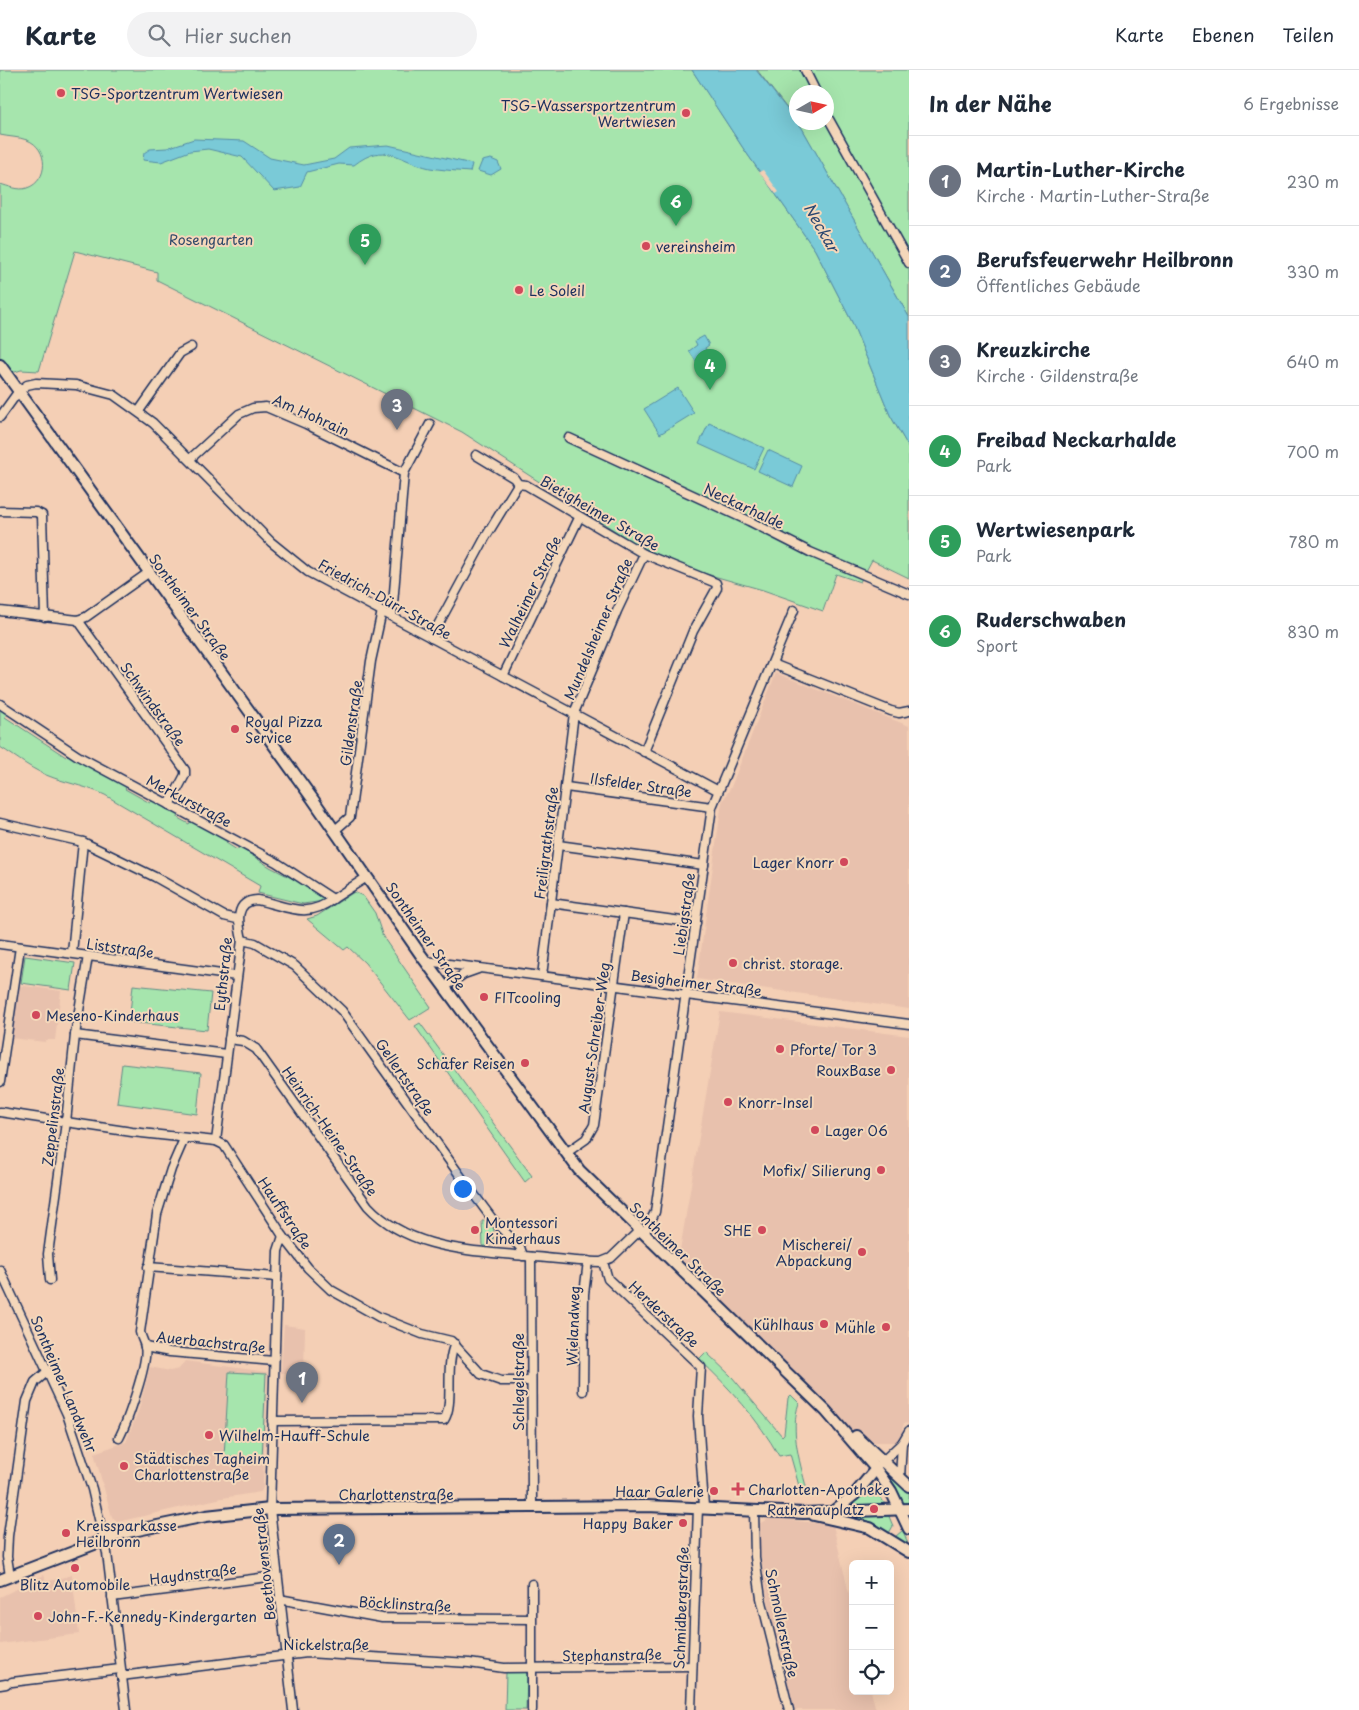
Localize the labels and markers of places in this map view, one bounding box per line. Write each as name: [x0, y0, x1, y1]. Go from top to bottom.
place label: TSG-Sportzentrum Wertwiesen: [71, 83, 283, 104]
marker: TSG-Sportzentrum Wertwiesen: [55, 87, 67, 99]
place label: TSG-Wassersportzentrum Wertwiesen: [501, 95, 676, 132]
marker: TSG-Wassersportzentrum Wertwiesen: [680, 107, 692, 119]
pin: 6: [660, 185, 692, 226]
pin: 5: [349, 224, 381, 265]
place label: vereinsheim: [656, 236, 736, 257]
marker: vereinsheim: [640, 240, 652, 252]
place label: Le Soleil: [529, 280, 585, 301]
marker: Le Soleil: [513, 284, 525, 296]
pin: 4: [694, 349, 726, 390]
pin: 3: [381, 389, 413, 430]
place label: Royal Pizza Service: [245, 711, 322, 748]
marker: Royal Pizza Service: [229, 723, 241, 735]
place label: Lager Knorr: [753, 852, 835, 873]
marker: Lager Knorr: [838, 856, 850, 868]
place label: christ. storage.: [743, 953, 843, 974]
marker: christ. storage.: [727, 957, 739, 969]
place label: FITcooling: [494, 987, 561, 1008]
marker: FITcooling: [478, 991, 490, 1003]
place label: Meseno-Kinderhaus: [46, 1005, 179, 1026]
marker: Meseno-Kinderhaus: [30, 1009, 42, 1021]
place label: Pforte/ Tor 3: [790, 1039, 877, 1060]
marker: Pforte/ Tor 3: [774, 1043, 786, 1055]
place label: Schäfer Reisen: [417, 1053, 515, 1074]
marker: Schäfer Reisen: [519, 1057, 531, 1069]
place label: RouxBase: [816, 1060, 881, 1081]
marker: RouxBase: [885, 1064, 897, 1076]
place label: Knorr-Insel: [738, 1092, 813, 1113]
marker: Knorr-Insel: [722, 1096, 734, 1108]
place label: Lager 06: [825, 1120, 888, 1141]
marker: Lager 06: [809, 1124, 821, 1136]
place label: Mofix/ Silierung: [763, 1160, 871, 1181]
marker: Mofix/ Silierung: [875, 1164, 887, 1176]
place label: Montessori Kinderhaus: [485, 1212, 560, 1249]
place label: SHE: [723, 1220, 752, 1241]
marker: Montessori Kinderhaus: [469, 1224, 481, 1236]
marker: SHE: [756, 1224, 768, 1236]
place label: Mischerei/ Abpackung: [776, 1234, 852, 1271]
marker: Mischerei/ Abpackung: [856, 1246, 868, 1258]
place label: Kühlhaus: [754, 1314, 814, 1335]
place label: Mühle: [835, 1317, 876, 1338]
marker: Kühlhaus: [818, 1318, 830, 1330]
marker: Mühle: [880, 1321, 892, 1333]
pin: 1: [286, 1362, 318, 1403]
place label: Wilhelm-Hauff-Schule: [219, 1425, 370, 1446]
marker: Wilhelm-Hauff-Schule: [203, 1429, 215, 1441]
place label: Städtisches Tagheim Charlottenstraße: [134, 1448, 270, 1485]
marker: Städtisches Tagheim Charlottenstraße: [118, 1460, 130, 1472]
place label: Charlotten-Apotheke: [748, 1479, 891, 1500]
place label: Haar Galerie: [615, 1481, 704, 1502]
marker: Charlotten-Apotheke: [732, 1483, 744, 1495]
marker: Haar Galerie: [708, 1485, 720, 1497]
place label: Rathenauplatz: [767, 1499, 864, 1520]
marker: Rathenauplatz: [868, 1503, 880, 1515]
place label: Happy Baker: [583, 1513, 673, 1534]
place label: Kreissparkasse Heilbronn: [76, 1515, 177, 1552]
marker: Happy Baker: [677, 1517, 689, 1529]
pin: 2: [323, 1524, 355, 1565]
marker: Kreissparkasse Heilbronn: [60, 1527, 72, 1539]
marker: Blitz Automobile: [69, 1562, 81, 1574]
place label: Blitz Automobile: [19, 1574, 131, 1595]
place label: John-F.-Kennedy-Kindergarten: [48, 1606, 257, 1627]
marker: John-F.-Kennedy-Kindergarten: [32, 1610, 44, 1622]

